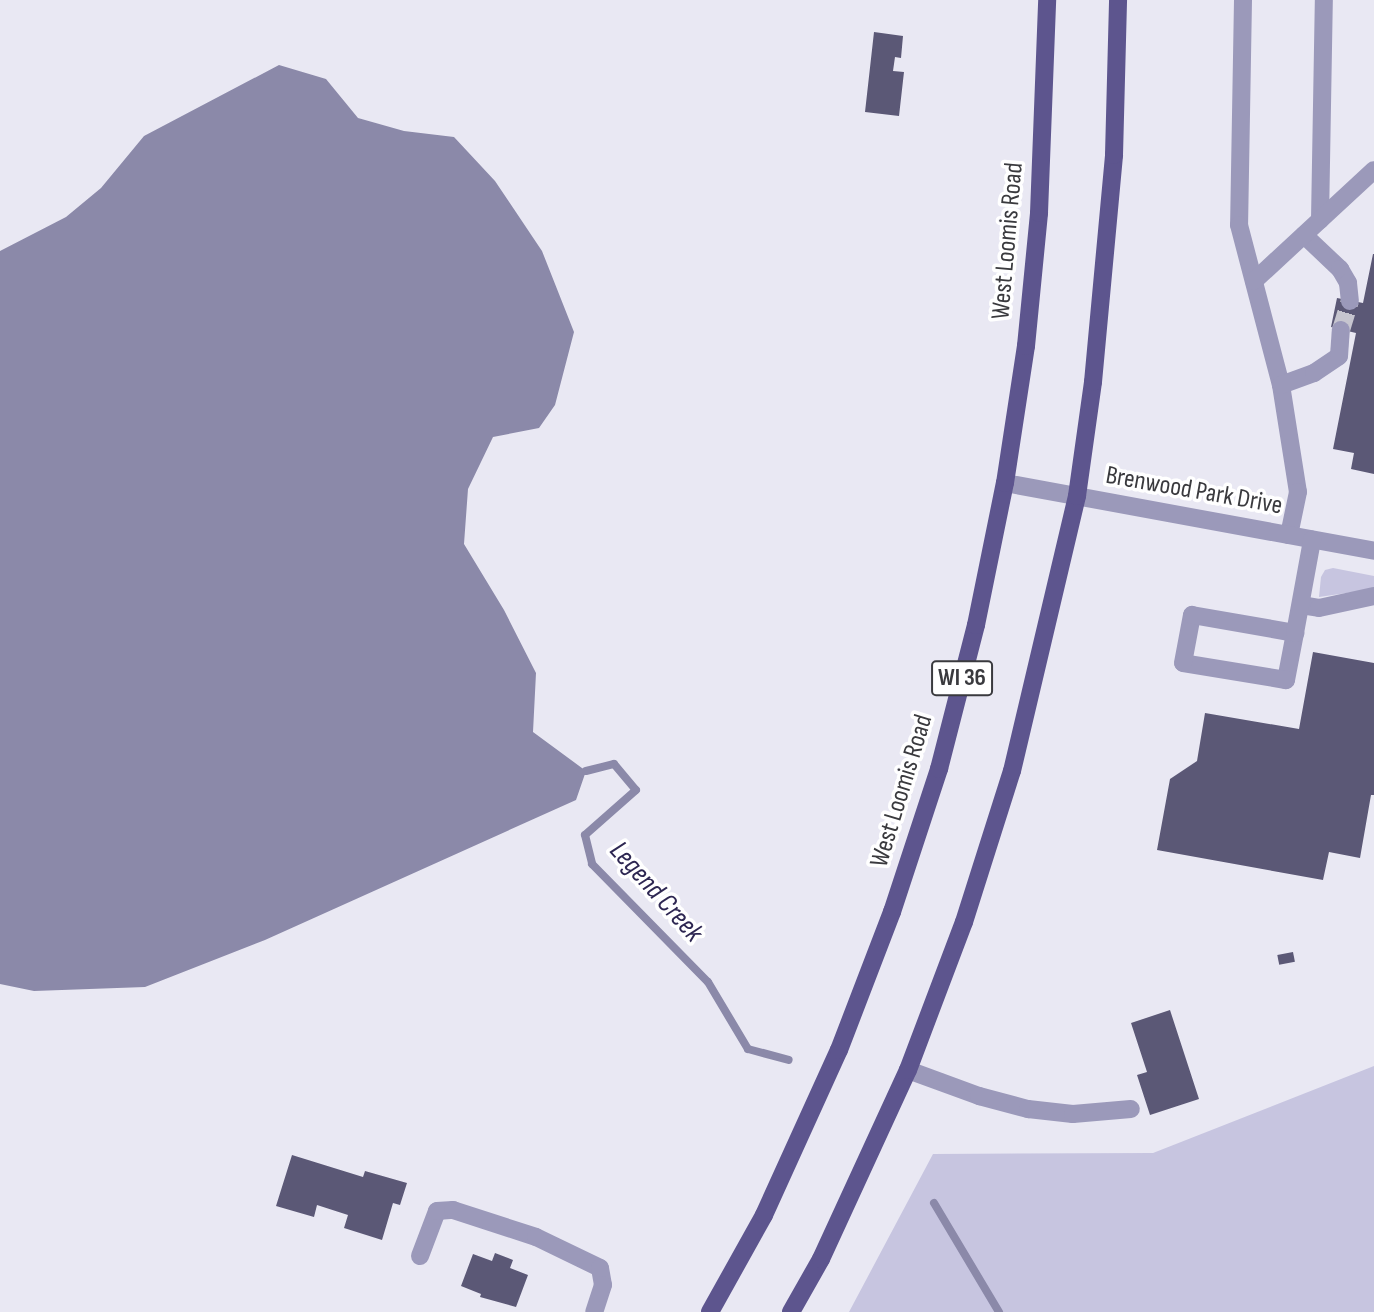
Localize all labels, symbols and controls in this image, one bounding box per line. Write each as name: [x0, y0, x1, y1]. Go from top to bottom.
street label: West Loomis Road: [986, 161, 1030, 321]
street label: Brenwood Park Drive: [1103, 460, 1285, 522]
road number: WI 36: [930, 658, 993, 698]
street label: West Loomis Road: [864, 711, 940, 871]
water label: Legend Creek: [602, 835, 710, 949]

